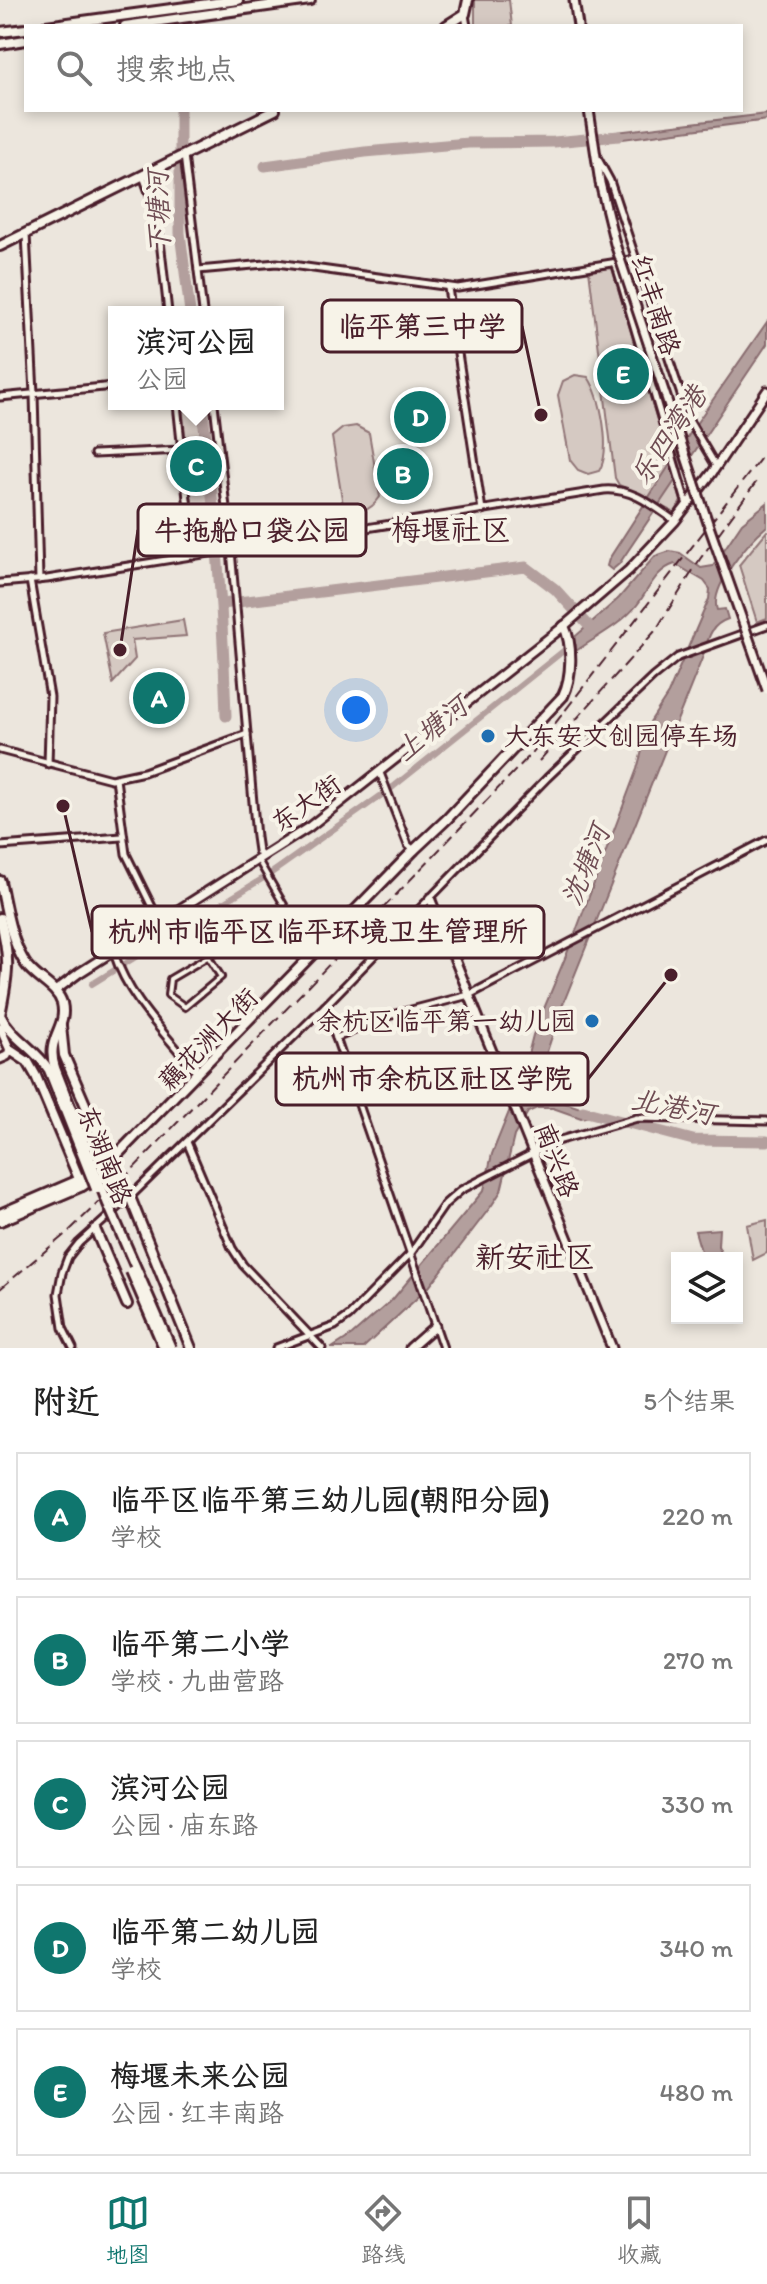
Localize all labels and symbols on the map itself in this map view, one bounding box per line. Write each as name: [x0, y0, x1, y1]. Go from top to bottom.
water label: 下塘河: [139, 165, 176, 255]
street label: 红丰南路: [625, 251, 687, 359]
callout: 临平第三中学: [322, 300, 522, 352]
text: 临平第三中学: [338, 309, 506, 343]
pin: E: [597, 344, 649, 404]
water label: 乐四湾港: [623, 377, 715, 491]
pin: D: [394, 387, 446, 447]
pin: C: [170, 436, 222, 496]
pin: B: [377, 444, 429, 504]
callout: 牛拖船口袋公园: [138, 504, 366, 556]
district label: 梅堰社区: [391, 511, 511, 548]
text: 牛拖船口袋公园: [154, 513, 350, 547]
pin: A: [133, 668, 185, 728]
water label: 上塘河: [388, 686, 477, 768]
your location: [336, 690, 376, 730]
place label: 大东安文创园停车场: [504, 720, 738, 752]
marker: 大东安文创园停车场: [479, 727, 497, 745]
street label: 东大街: [265, 768, 347, 838]
water label: 沈塘河: [554, 816, 618, 910]
callout: 杭州市临平区临平环境卫生管理所: [92, 906, 544, 958]
text: 杭州市临平区临平环境卫生管理所: [108, 914, 528, 948]
street label: 藕花洲大街: [151, 981, 265, 1097]
place label: 余杭区临平第一幼儿园: [316, 1005, 576, 1037]
marker: 余杭区临平第一幼儿园: [583, 1012, 601, 1030]
callout: 杭州市余杭区社区学院: [276, 1053, 588, 1105]
text: 杭州市余杭区社区学院: [292, 1061, 572, 1095]
water label: 北港河: [629, 1081, 721, 1131]
street label: 东湖南路: [71, 1101, 139, 1209]
street label: 南兴路: [528, 1118, 586, 1202]
district label: 新安社区: [475, 1238, 595, 1275]

